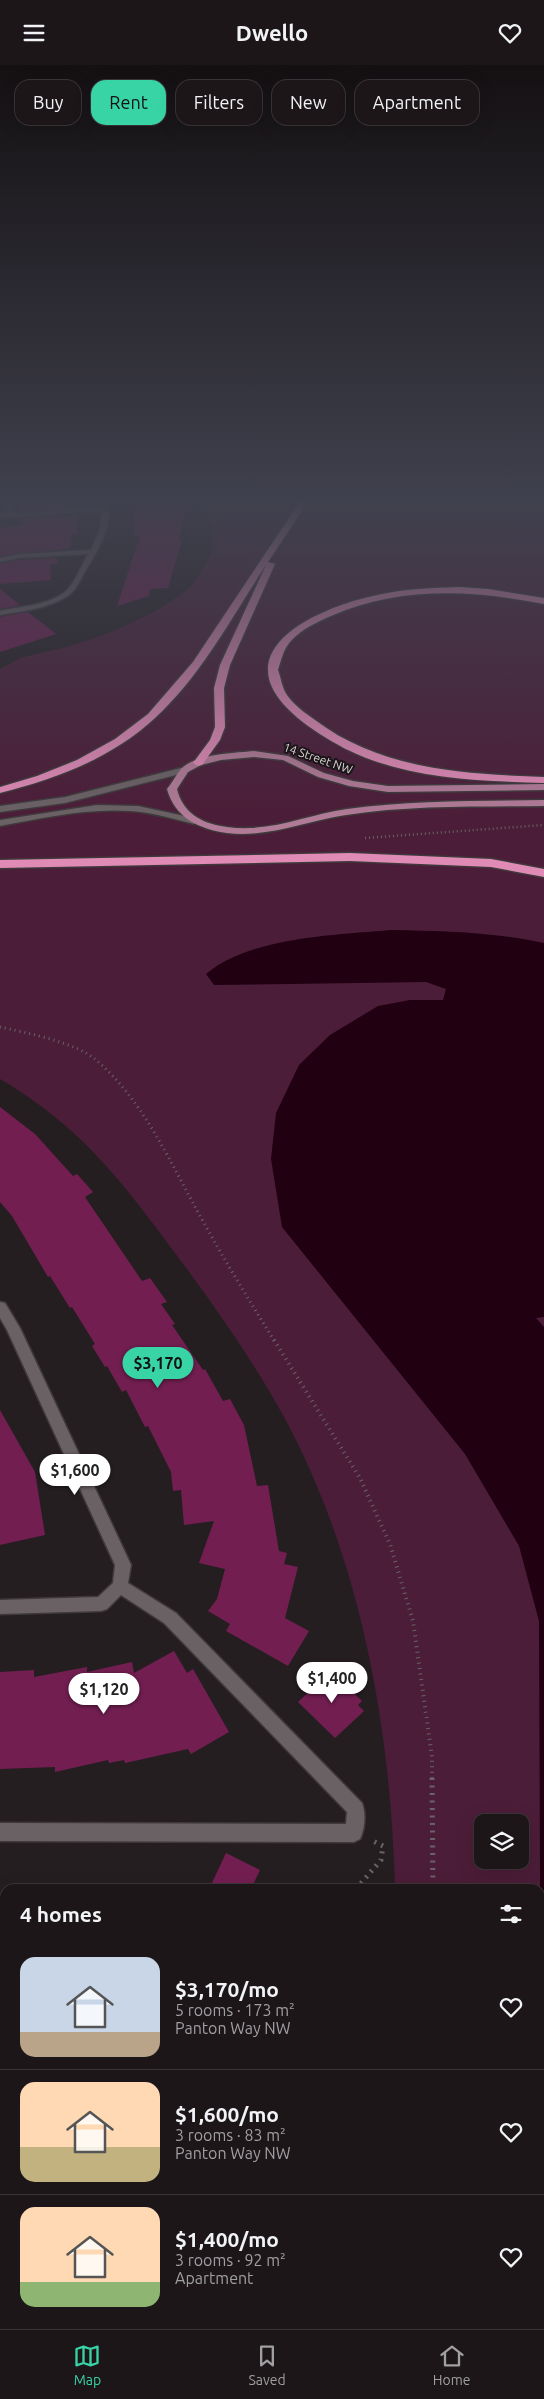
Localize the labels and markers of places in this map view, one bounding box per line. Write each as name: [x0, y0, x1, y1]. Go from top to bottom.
pin: $3,170: [117, 1347, 199, 1389]
pin: $1,600: [34, 1453, 116, 1496]
pin: $1,400: [291, 1661, 373, 1704]
pin: $1,120: [63, 1673, 145, 1715]

